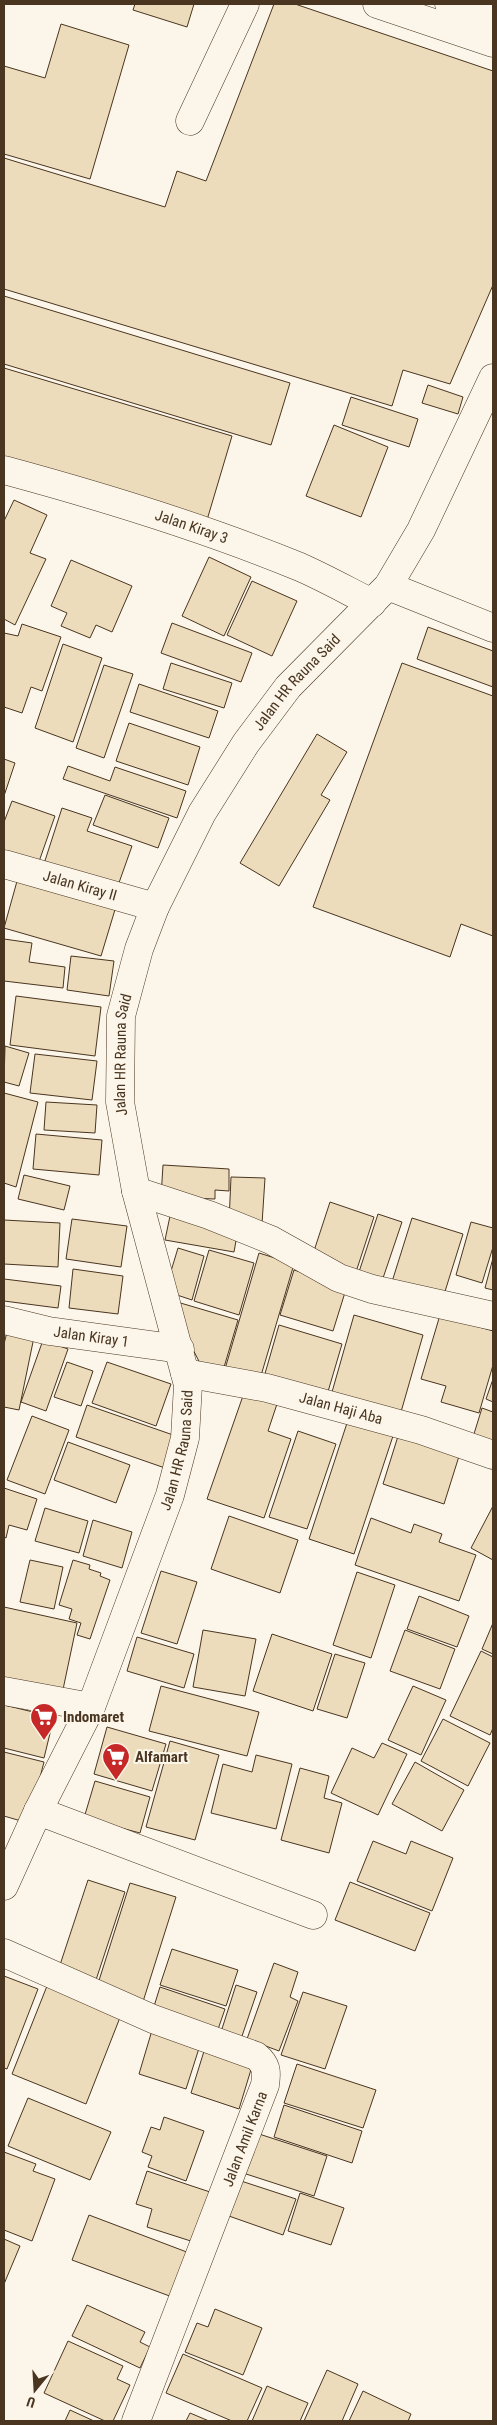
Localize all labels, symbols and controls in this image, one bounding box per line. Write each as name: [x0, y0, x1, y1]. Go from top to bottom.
street label: Jalan Kiray 3: [153, 506, 231, 548]
street label: Jalan HR Rauna Said: [250, 630, 344, 734]
street label: Jalan Kiray II: [41, 867, 119, 905]
street label: Jalan HR Rauna Said: [111, 992, 136, 1117]
street label: Jalan Kiray 1: [52, 1323, 130, 1351]
street label: Jalan Haji Aba: [297, 1388, 385, 1428]
street label: Jalan HR Rauna Said: [156, 1389, 197, 1513]
supermarket icon: Indomaret: [29, 1702, 59, 1741]
place label: Indomaret: [63, 1708, 125, 1726]
supermarket icon: Alfamart: [101, 1742, 131, 1781]
place label: Alfamart: [135, 1748, 188, 1766]
street label: Jalan Amil Karna: [219, 2089, 271, 2189]
north arrow: [10, 2365, 60, 2415]
text: U: [25, 2394, 37, 2411]

